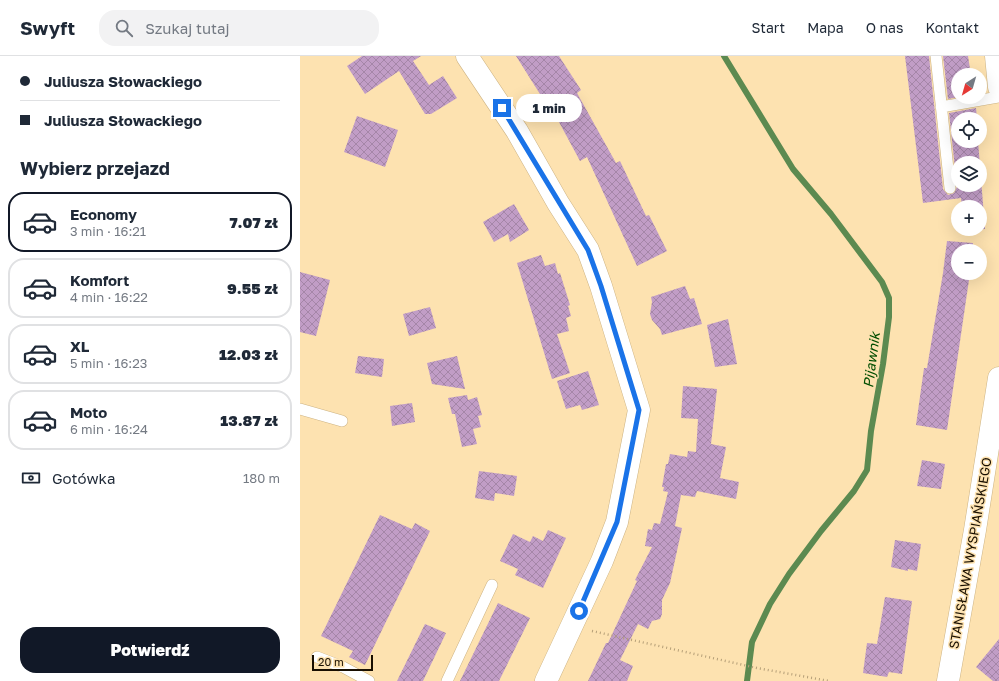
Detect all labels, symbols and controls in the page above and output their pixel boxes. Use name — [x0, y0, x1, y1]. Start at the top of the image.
search box — [99, 10, 379, 46]
text: Swyft — [20, 16, 75, 39]
icon: search — [113, 17, 135, 39]
text: Szukaj tutaj — [145, 19, 230, 37]
text: Start — [752, 19, 785, 36]
text: Mapa — [807, 19, 844, 36]
text: O nas — [866, 19, 903, 36]
text: Kontakt — [925, 19, 979, 36]
north arrow — [951, 68, 987, 104]
map controls — [951, 68, 987, 280]
text: Juliusza Słowackiego — [44, 72, 202, 90]
callout: 1 min — [516, 94, 582, 122]
route end — [493, 99, 511, 117]
text: 1 min — [532, 100, 566, 116]
text: Juliusza Słowackiego — [44, 111, 202, 129]
button: locate — [951, 112, 987, 148]
button: layers — [951, 156, 987, 192]
text: Wybierz przejazd — [20, 157, 170, 179]
button: + — [951, 200, 987, 236]
icon: car — [22, 204, 58, 240]
text: Economy — [70, 205, 137, 223]
text: 7.07 zł — [229, 213, 278, 231]
text: 3 min · 16:21 — [70, 223, 146, 239]
button: − — [951, 244, 987, 280]
icon: car — [22, 270, 58, 306]
text: Komfort — [70, 271, 129, 289]
text: 9.55 zł — [227, 279, 278, 297]
text: 4 min · 16:22 — [70, 289, 148, 305]
water label: Pijawnik — [859, 329, 883, 389]
icon: car — [22, 336, 58, 372]
text: XL — [70, 337, 89, 355]
text: 12.03 zł — [219, 345, 278, 363]
text: 5 min · 16:23 — [70, 355, 147, 371]
icon: car — [22, 402, 58, 438]
text: Moto — [70, 403, 107, 421]
text: 13.87 zł — [220, 411, 278, 429]
text: 6 min · 16:24 — [70, 421, 148, 437]
street label: STANISŁAWA WYSPIAŃSKIEGO — [945, 456, 995, 650]
icon: cash — [20, 467, 42, 489]
text: Gotówka — [52, 469, 115, 487]
text: 180 m — [243, 470, 280, 486]
route start — [570, 602, 588, 620]
button: Potwierdź — [20, 627, 280, 673]
scale bar — [312, 653, 373, 672]
text: 20 m — [318, 655, 344, 668]

